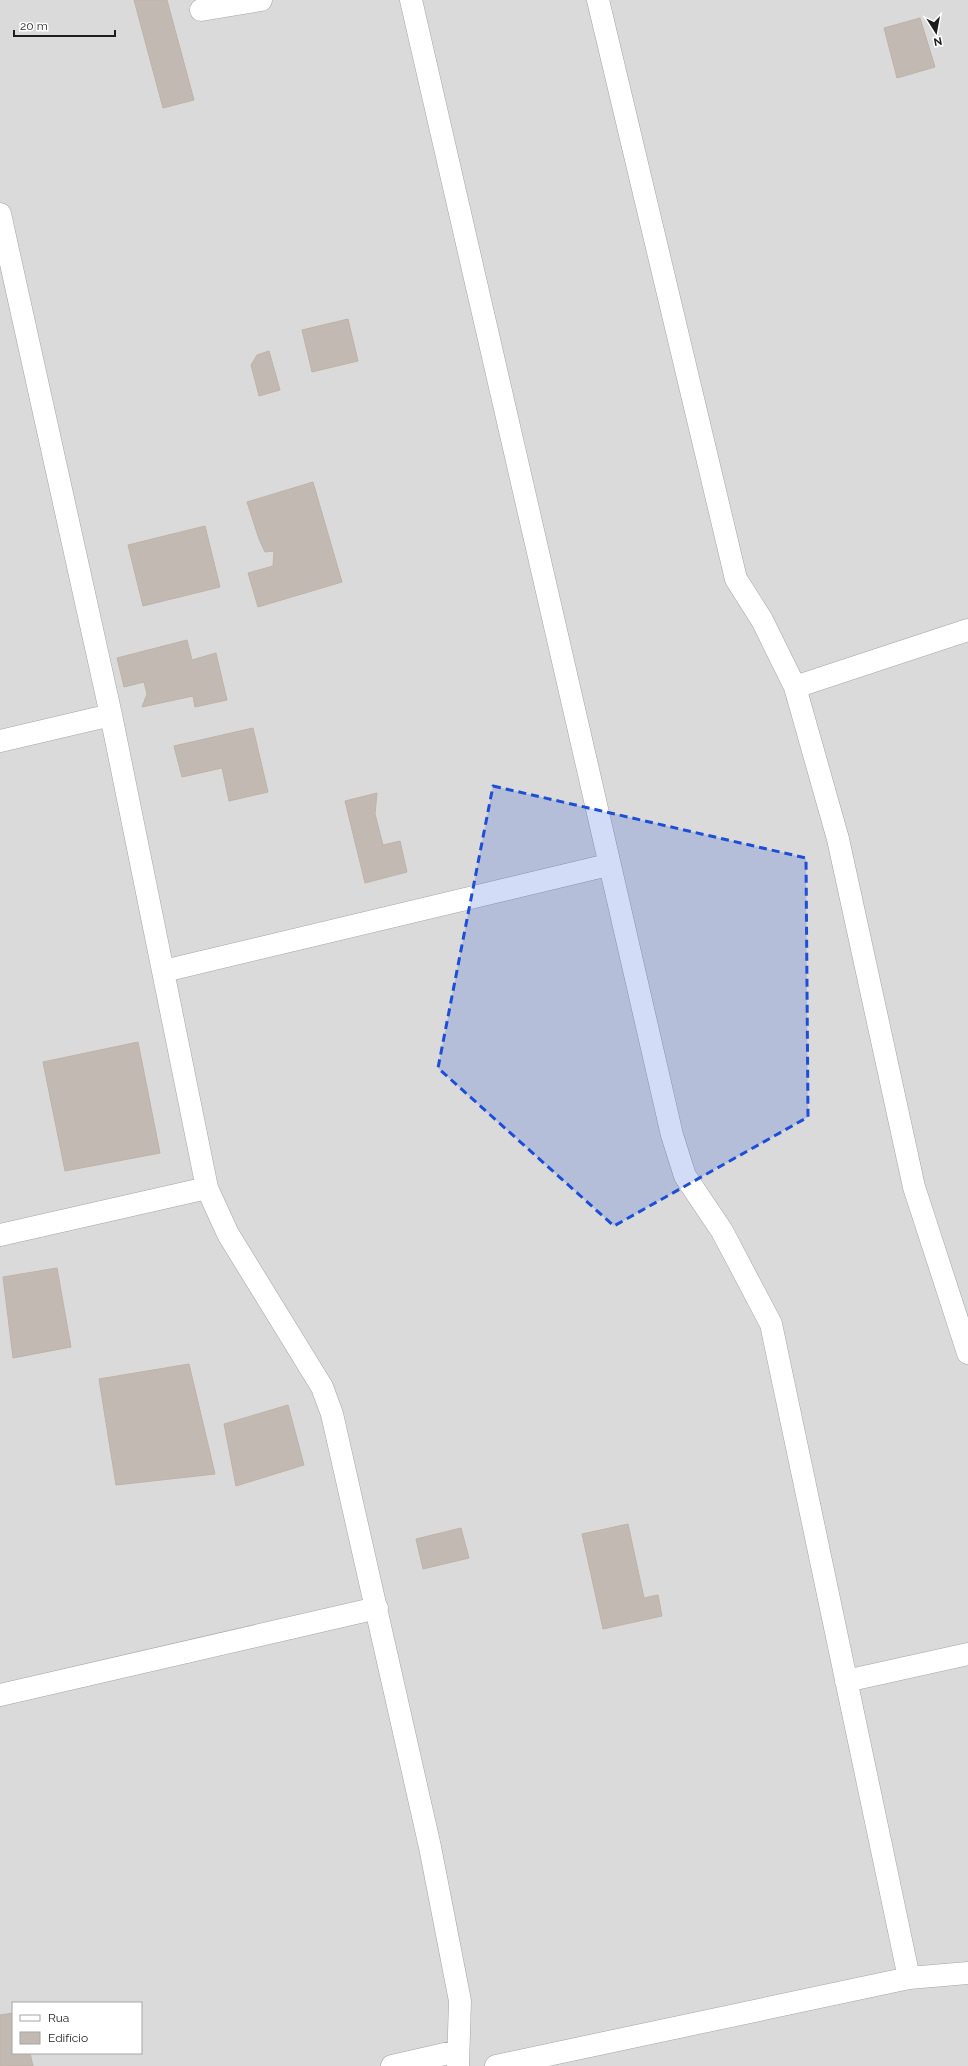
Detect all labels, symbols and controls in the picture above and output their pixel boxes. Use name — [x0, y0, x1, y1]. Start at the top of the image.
scale bar — [14, 12, 115, 38]
north arrow — [916, 12, 956, 52]
text: 20 m — [20, 19, 48, 33]
text: N — [932, 34, 943, 49]
legend — [12, 2002, 142, 2054]
text: Rua — [48, 2011, 69, 2025]
text: Edifício — [48, 2031, 88, 2045]

